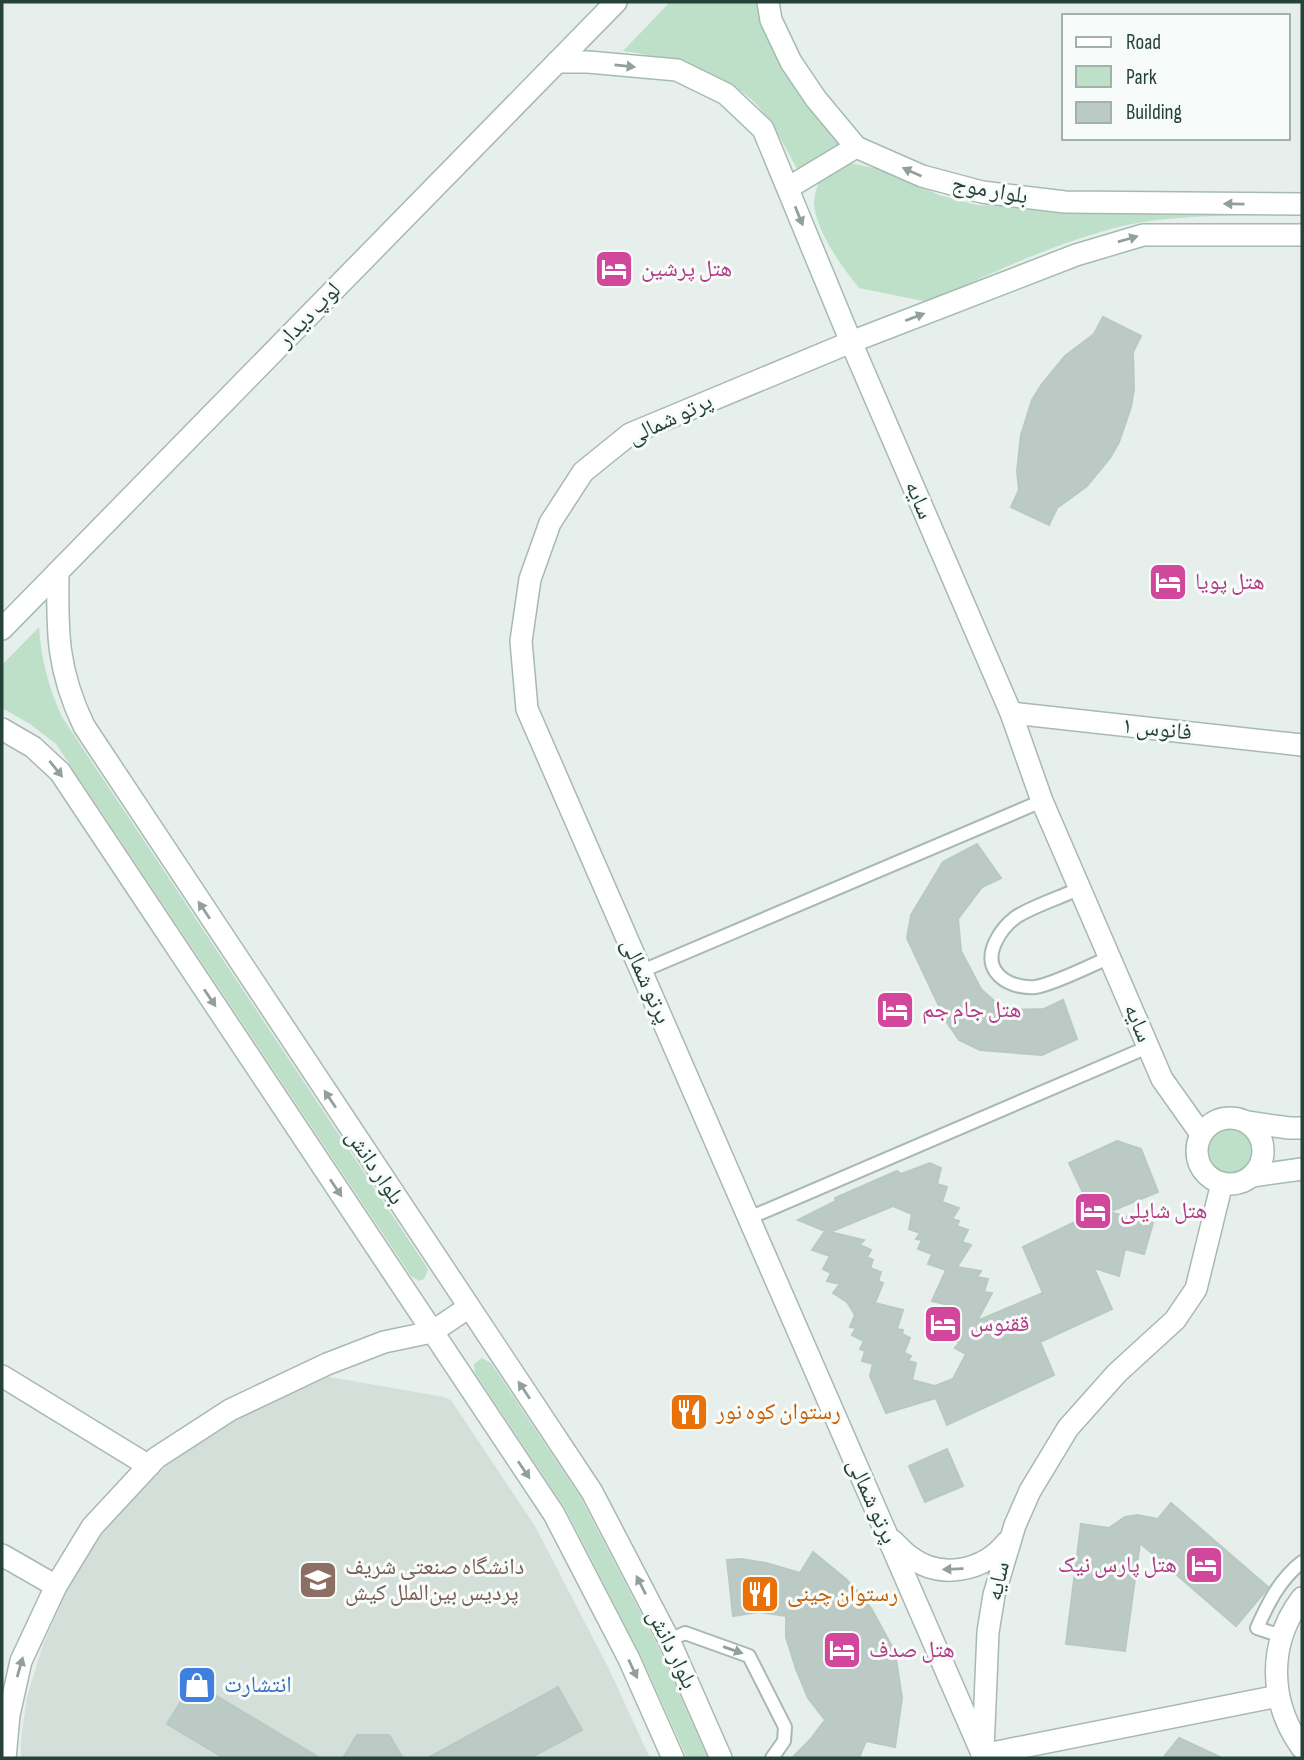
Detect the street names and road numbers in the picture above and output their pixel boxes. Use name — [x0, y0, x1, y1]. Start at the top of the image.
street label: بلوار موج — [950, 170, 1030, 210]
street label: لوپ دیدار — [271, 277, 347, 354]
street label: پرتو شمالی — [623, 387, 717, 451]
street label: سایه — [898, 476, 940, 524]
street label: فانوس ۱ — [1121, 711, 1193, 747]
street label: پرتو شمالی — [615, 934, 677, 1028]
street label: سایه — [1117, 999, 1159, 1047]
street label: بلوار دانش — [340, 1124, 410, 1210]
street label: پرتو شمالی — [841, 1454, 903, 1548]
street label: سایه — [980, 1559, 1016, 1603]
street label: بلوار دانش — [641, 1604, 703, 1694]

